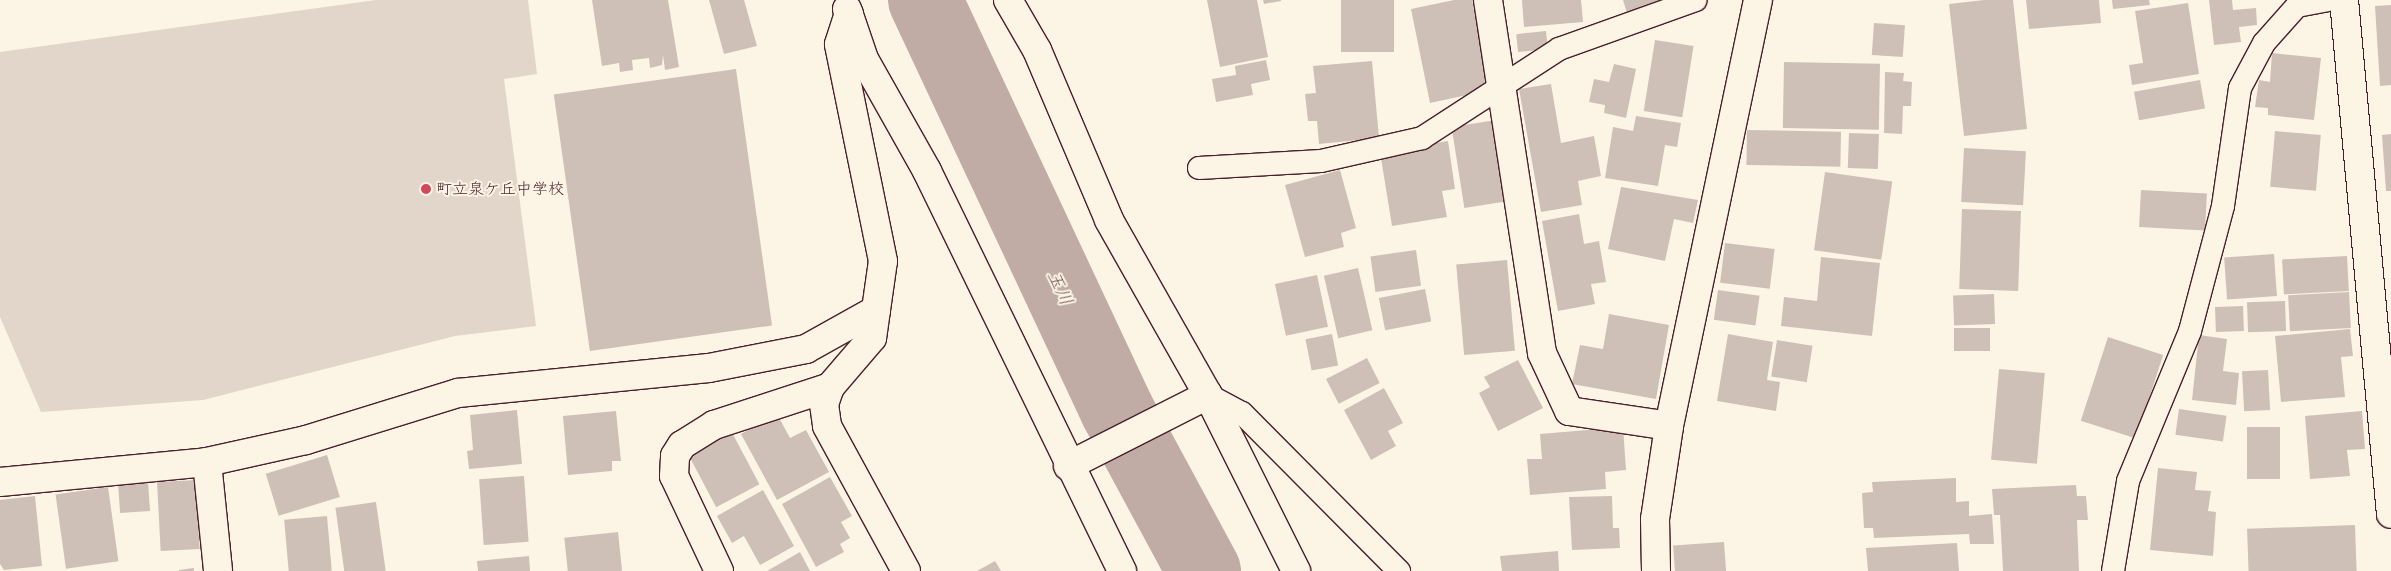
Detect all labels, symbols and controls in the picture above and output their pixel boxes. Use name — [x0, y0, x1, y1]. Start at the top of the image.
place label: 町立泉ケ丘中学校 — [436, 179, 564, 199]
marker: 町立泉ケ丘中学校 — [420, 183, 432, 195]
water label: 玉川 — [1043, 267, 1077, 309]

